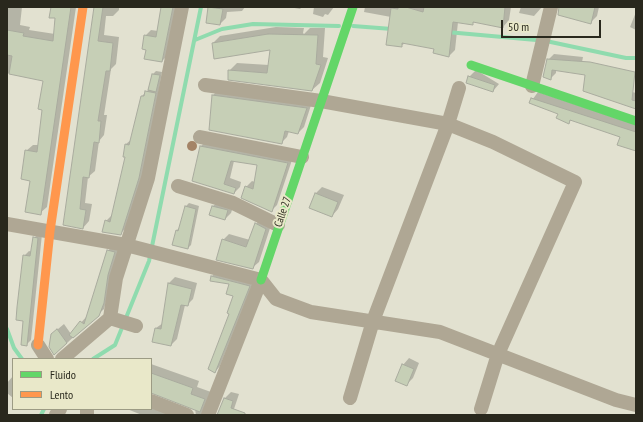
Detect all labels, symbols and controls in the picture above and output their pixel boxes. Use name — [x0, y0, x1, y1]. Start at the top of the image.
scale bar — [503, 12, 603, 38]
text: 50 m — [508, 19, 529, 34]
street label: Calle 27 — [272, 195, 294, 229]
legend — [12, 358, 152, 410]
text: Fluido — [50, 367, 76, 382]
text: Lento — [50, 387, 73, 402]

